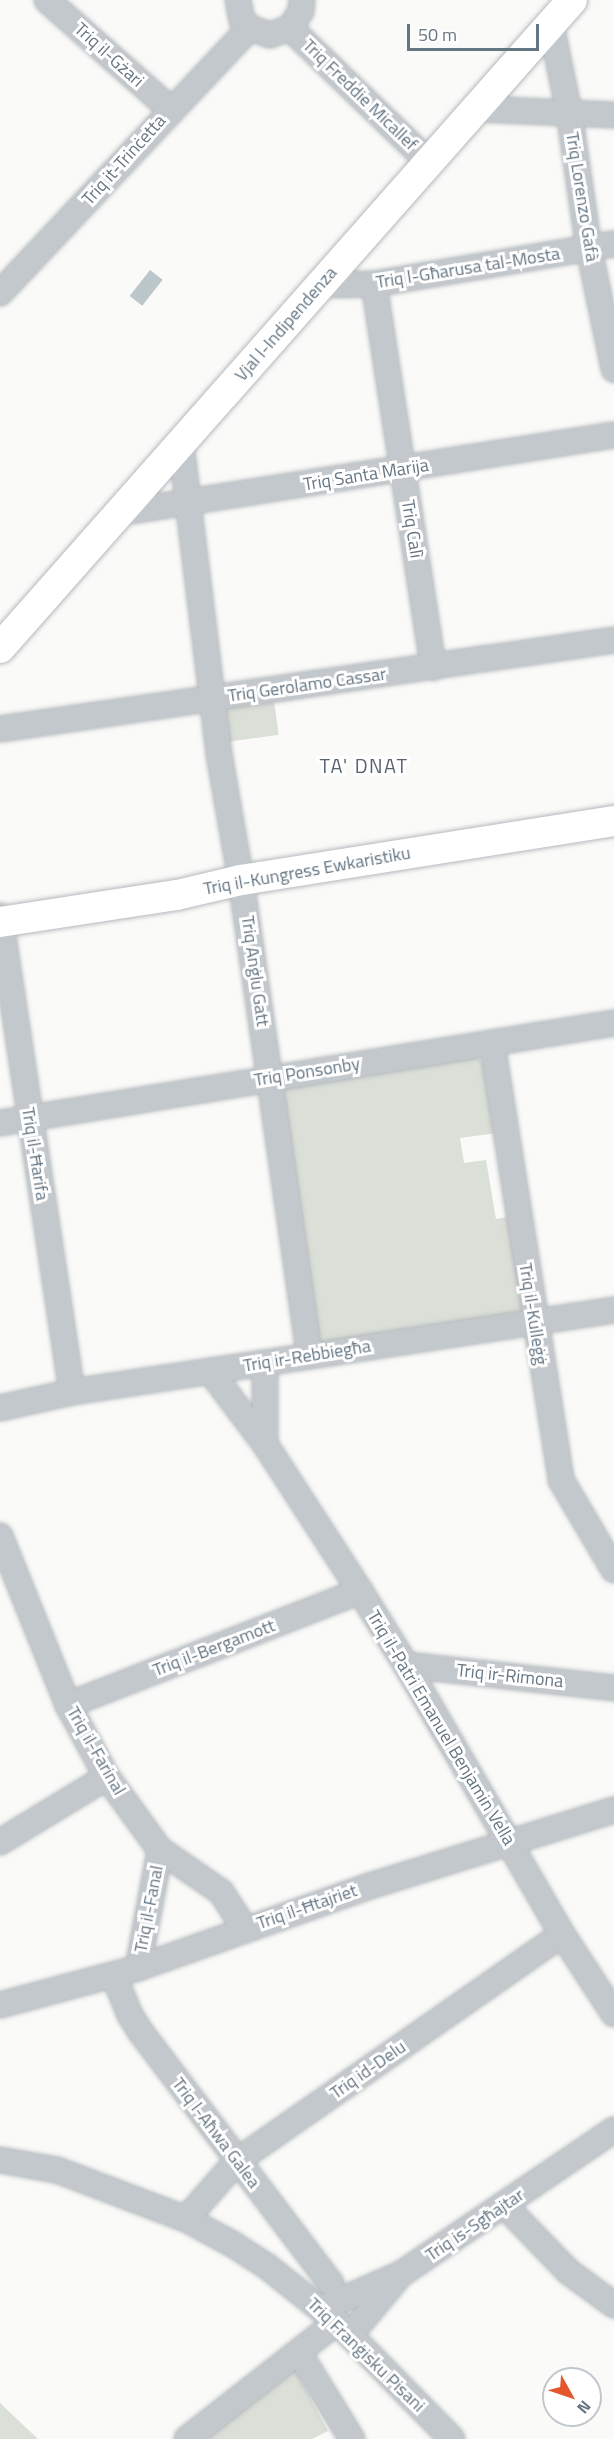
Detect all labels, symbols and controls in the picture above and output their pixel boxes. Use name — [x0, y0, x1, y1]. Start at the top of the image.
scale bar — [410, 12, 542, 50]
street label: Triq il-Gżari — [70, 18, 148, 92]
text: 50 m — [418, 21, 457, 48]
street label: Triq Freddie Micallef — [298, 35, 422, 155]
street label: Triq it-Trinċetta — [78, 110, 170, 210]
street label: Triq Lorenzo Gafà — [561, 131, 603, 263]
street label: Triq l-Għarusa tal-Mosta — [374, 243, 562, 293]
street label: Vjal l-Indipendenza — [230, 262, 342, 386]
street label: Triq Santa Marija — [302, 454, 430, 496]
street label: Triq Calì — [397, 498, 427, 560]
street label: Triq Gerolamo Cassar — [226, 663, 388, 707]
district label: TA' DNAT — [319, 753, 409, 777]
street label: Triq il-Kungress Ewkaristiku — [202, 842, 412, 900]
street label: Triq Anġlu Gatt — [237, 914, 273, 1028]
street label: Triq Ponsonby — [253, 1053, 361, 1091]
street label: Triq il-Ħarifa — [17, 1106, 53, 1202]
street label: Triq il-Kulleġġ — [514, 1261, 552, 1367]
street label: Triq ir-Rebbiegħa — [242, 1335, 372, 1377]
street label: Triq il-Patri Emanuel Benjamin Vella — [362, 1607, 520, 1849]
street label: Triq il-Bergamott — [150, 1615, 278, 1681]
street label: Triq ir-Rimona — [456, 1660, 564, 1692]
street label: Triq il-Farinal — [62, 1703, 130, 1799]
street label: Triq il-Fanal — [130, 1864, 168, 1954]
street label: Triq il-Ħtajriet — [254, 1880, 360, 1934]
street label: Triq id-Delu — [326, 2036, 410, 2104]
street label: Triq l-Aħwa Galea — [167, 2074, 265, 2192]
street label: Triq is-Sgħajtar — [422, 2184, 528, 2266]
street label: Triq Franġisku Pisani — [303, 2293, 429, 2417]
north arrow — [542, 2367, 602, 2427]
text: N — [571, 2395, 597, 2419]

